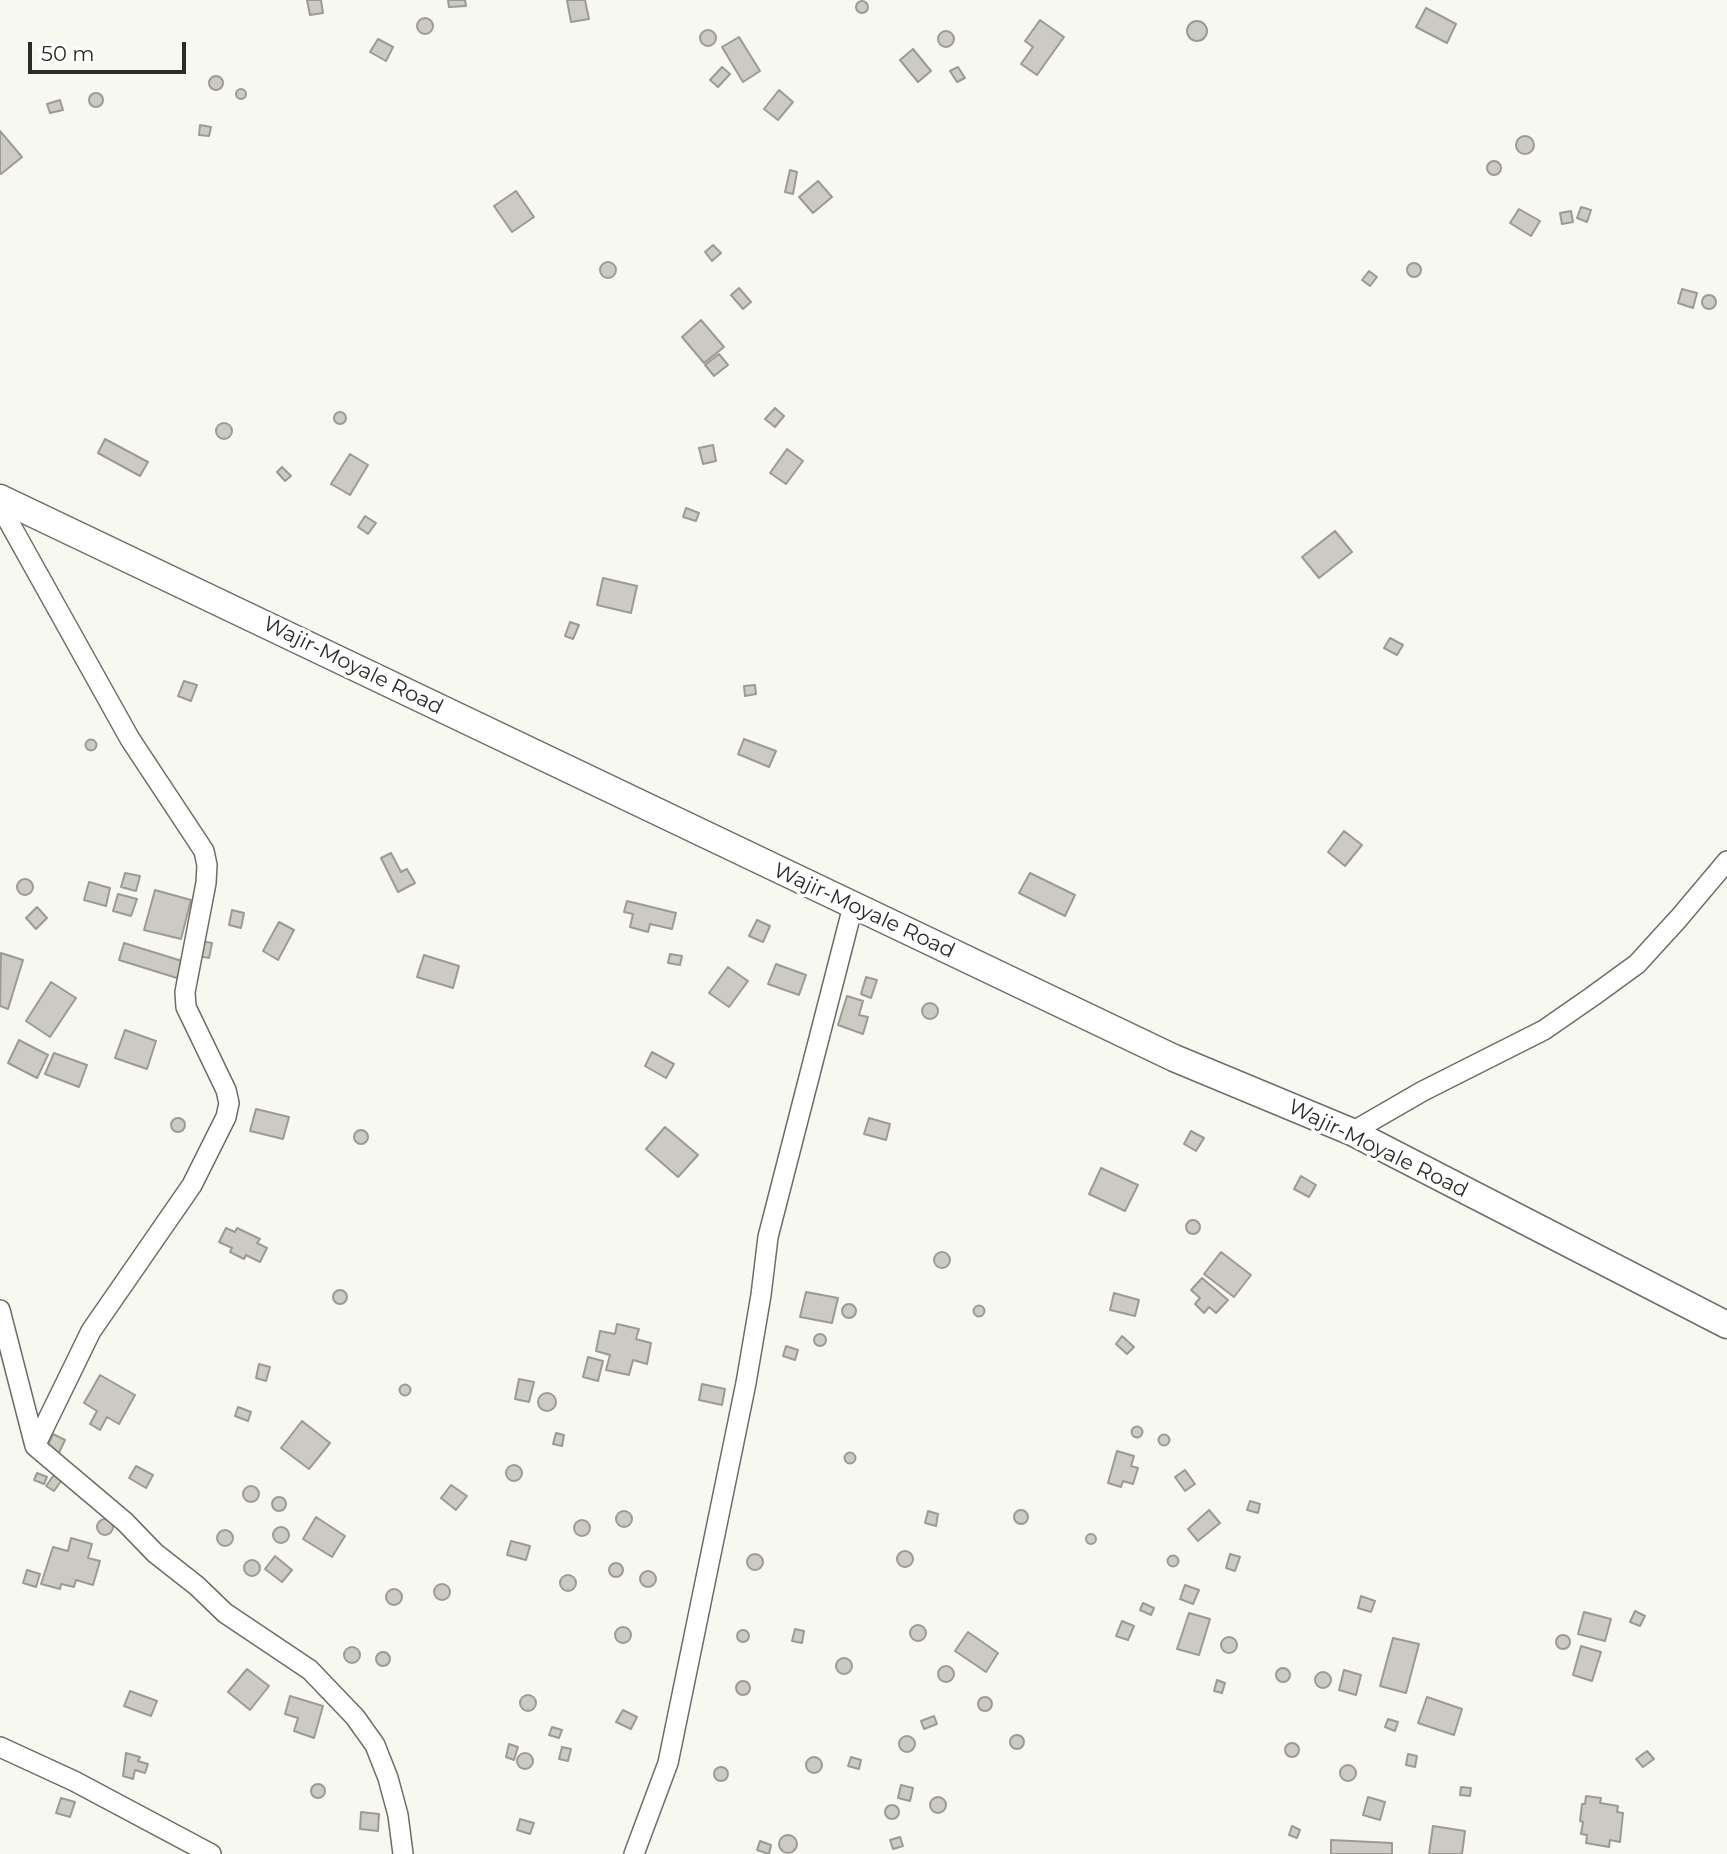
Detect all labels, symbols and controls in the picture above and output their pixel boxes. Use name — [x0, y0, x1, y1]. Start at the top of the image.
scale bar — [32, 28, 189, 72]
text: 50 m — [41, 41, 95, 66]
street label: Wajir-Moyale Road — [259, 611, 447, 721]
street label: Wajir-Moyale Road — [769, 858, 959, 964]
street label: Wajir-Moyale Road — [1284, 1094, 1472, 1204]

